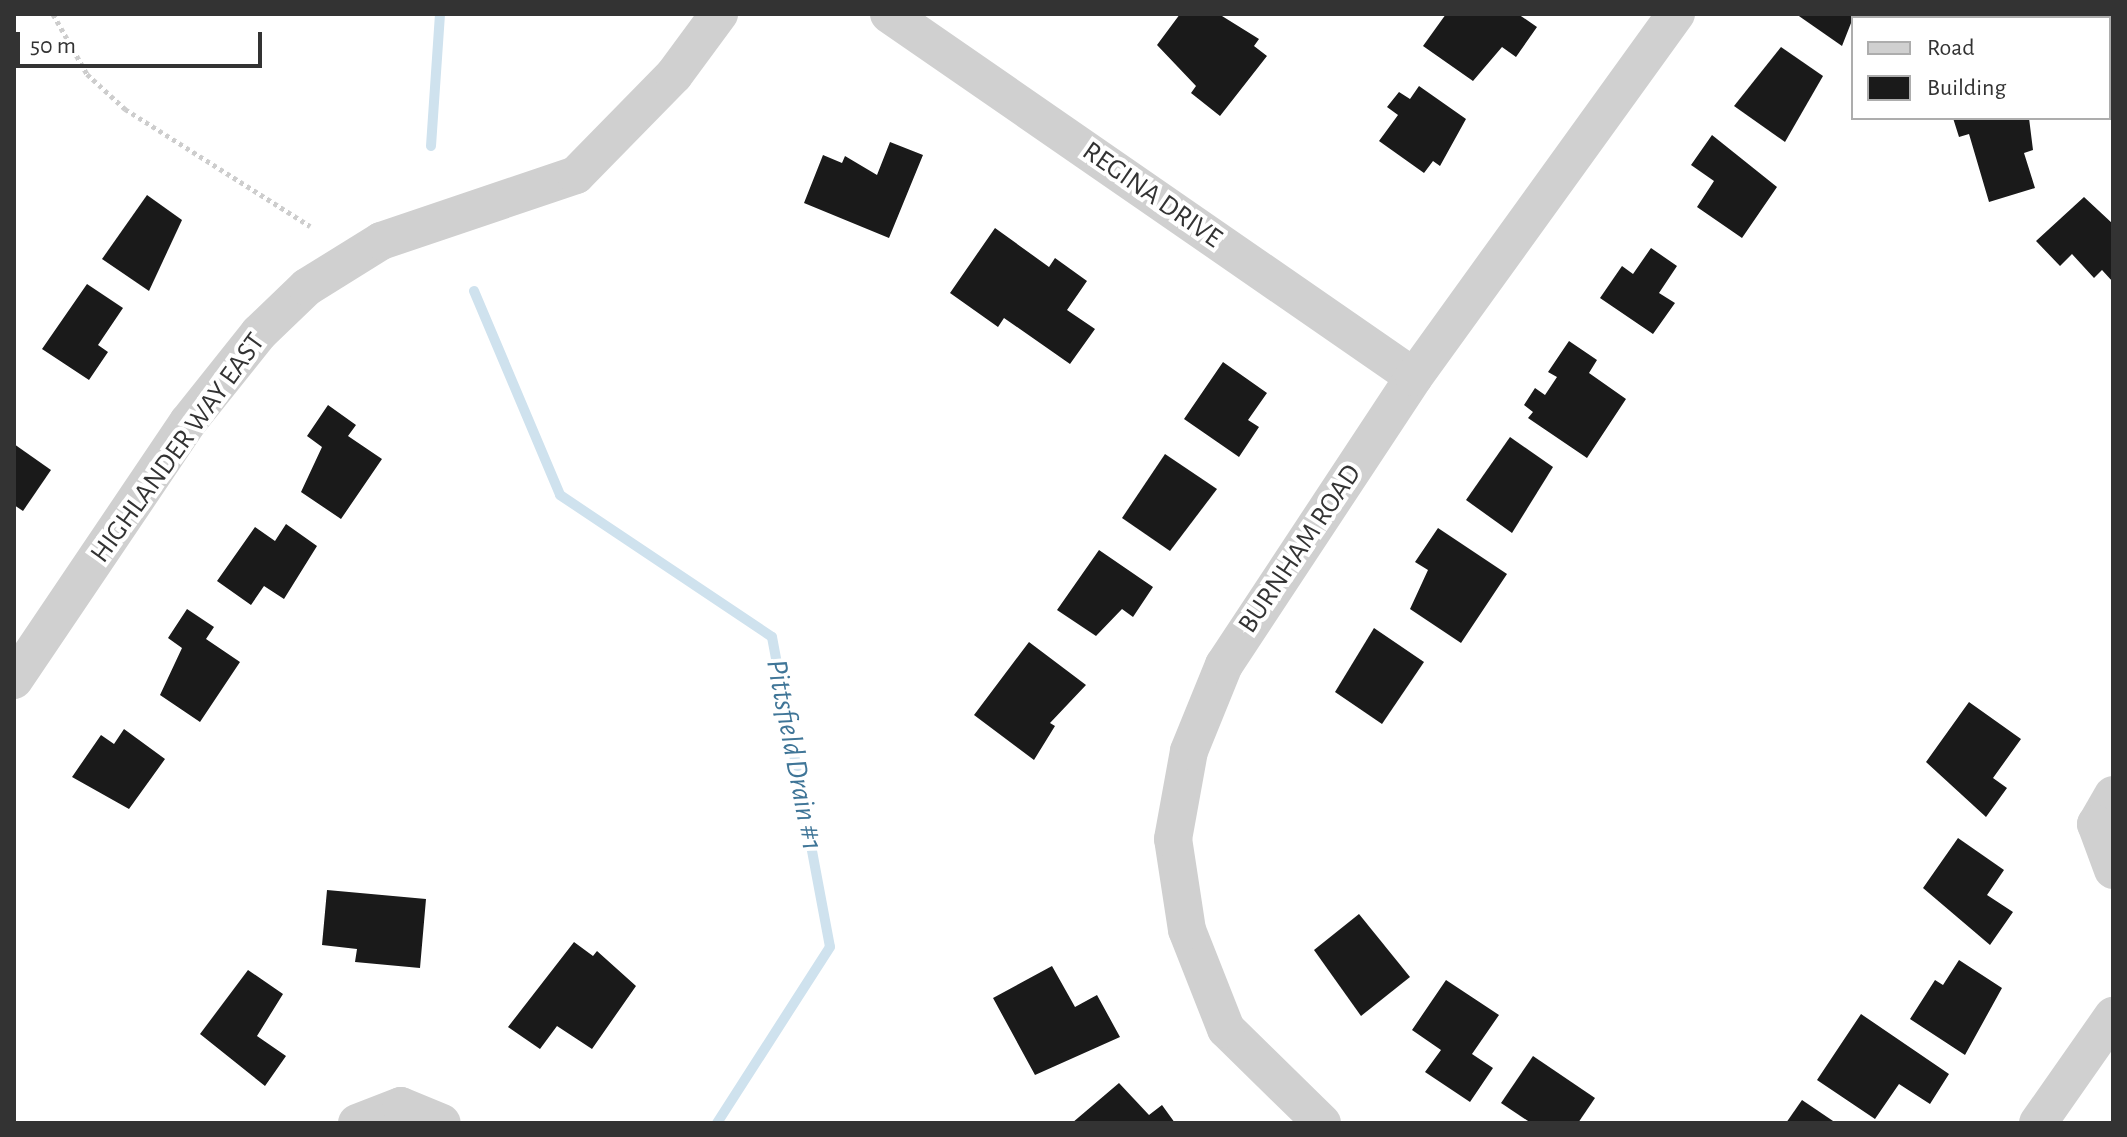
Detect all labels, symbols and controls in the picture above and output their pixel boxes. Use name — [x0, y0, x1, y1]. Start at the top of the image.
scale bar — [20, 16, 266, 66]
legend — [1851, 16, 2111, 120]
text: 50 m — [30, 34, 76, 58]
text: Road — [1927, 36, 1975, 60]
text: Building — [1927, 76, 2006, 100]
street label: REGINA DRIVE — [1076, 135, 1228, 255]
street label: HIGHLANDER WAY EAST — [83, 327, 273, 569]
street label: BURNHAM ROAD — [1231, 458, 1369, 640]
water label: Pittsfield Drain #1 — [758, 656, 830, 854]

